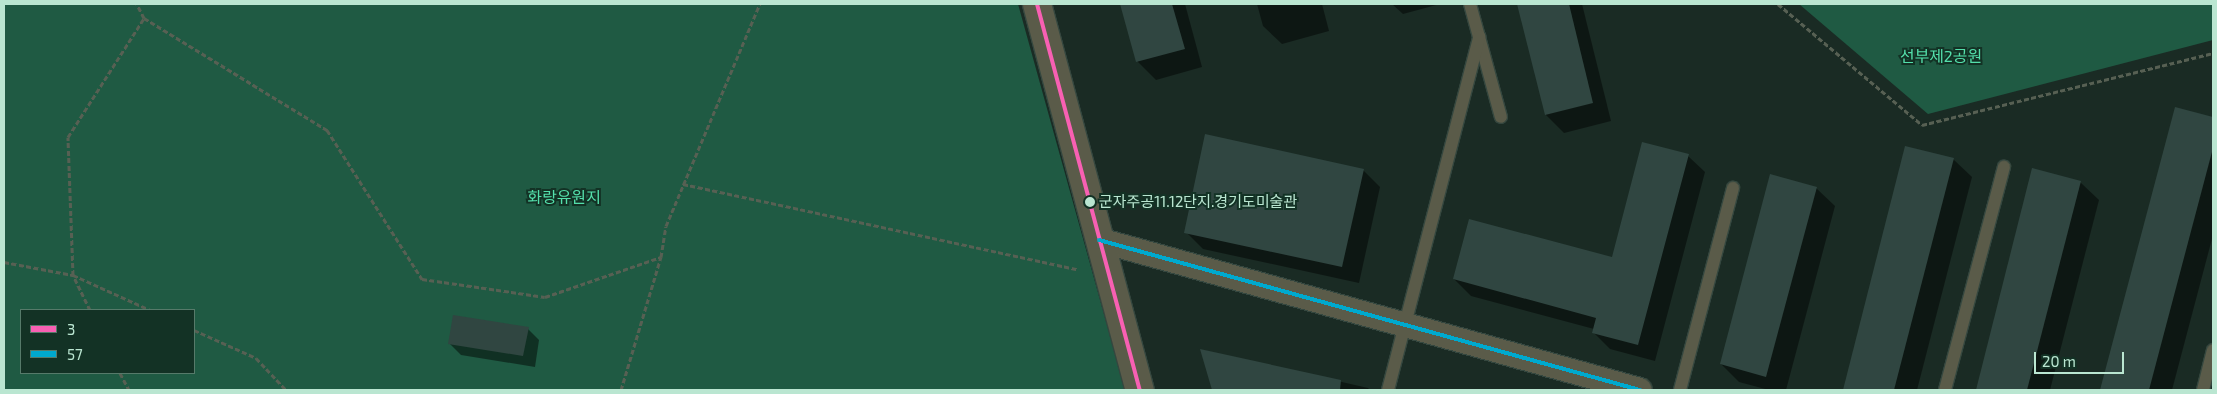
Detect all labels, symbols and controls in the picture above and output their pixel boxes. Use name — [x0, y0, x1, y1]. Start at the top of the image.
park label: 선부제2공원 — [1900, 46, 1982, 66]
park label: 화랑유원지 — [527, 187, 601, 207]
place label: 군자주공11.12단지.경기도미술관 — [1099, 193, 1297, 211]
marker: 군자주공11.12단지.경기도미술관 — [1085, 197, 1095, 207]
legend — [20, 309, 195, 374]
text: 3 — [67, 320, 75, 338]
scale bar — [2037, 342, 2127, 374]
text: 57 — [67, 345, 83, 363]
text: 20 m — [2042, 352, 2076, 370]

